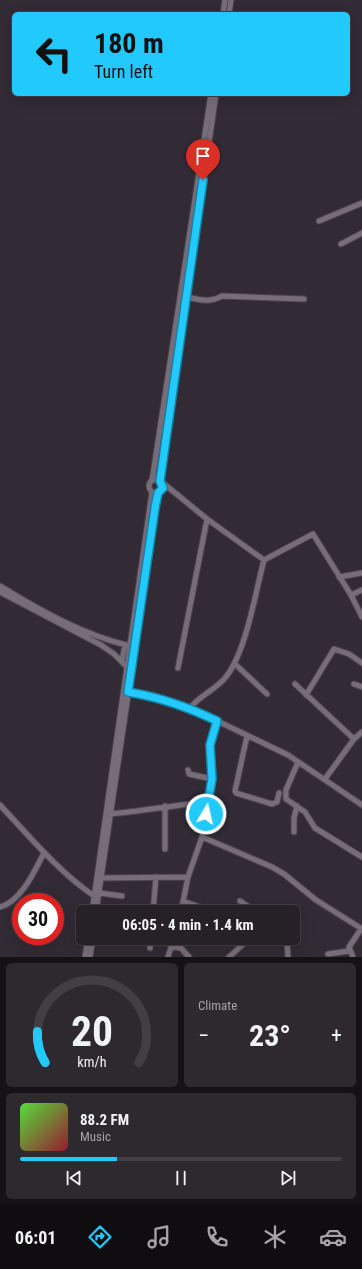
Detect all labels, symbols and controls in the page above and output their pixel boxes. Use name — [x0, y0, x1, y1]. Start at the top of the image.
text: 180 m — [94, 27, 164, 60]
icon: left — [28, 28, 80, 80]
text: Turn left — [94, 61, 153, 82]
pin — [186, 139, 220, 180]
icon: arrive — [192, 145, 214, 167]
position arrow — [185, 793, 227, 835]
speed limit sign: 30 — [12, 893, 64, 945]
text: 06:05 · 4 min · 1.4 km — [122, 916, 254, 934]
text: Climate — [198, 998, 237, 1013]
text: 20 — [71, 1007, 113, 1056]
text: 23° — [249, 1018, 291, 1053]
text: − — [198, 1023, 209, 1048]
text: + — [331, 1023, 342, 1048]
text: km/h — [77, 1054, 107, 1070]
text: 88.2 FM — [80, 1111, 129, 1129]
text: Music — [80, 1129, 111, 1144]
icon: previous — [63, 1167, 85, 1189]
icon: pause — [170, 1167, 192, 1189]
icon: next — [277, 1167, 299, 1189]
icon: directions — [86, 1223, 114, 1251]
icon: music — [145, 1223, 173, 1251]
icon: phone — [203, 1223, 231, 1251]
icon: climate — [261, 1223, 289, 1251]
icon: car — [319, 1223, 347, 1251]
text: 06:01 — [15, 1227, 56, 1248]

